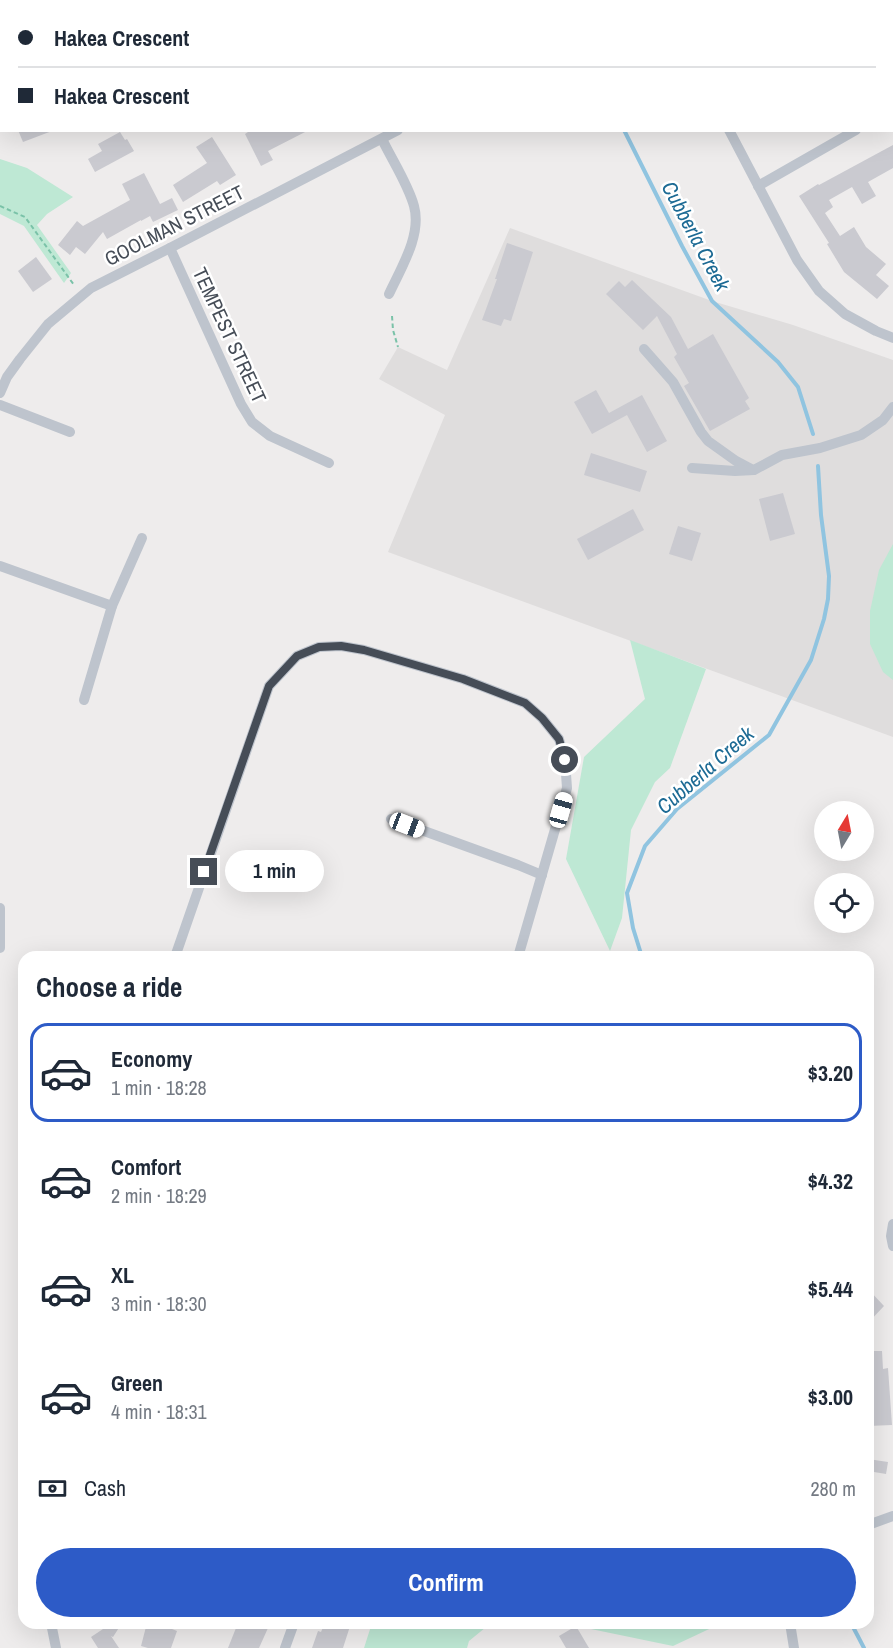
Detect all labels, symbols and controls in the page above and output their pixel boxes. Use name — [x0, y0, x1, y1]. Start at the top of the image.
text: Hakea Crescent — [54, 23, 189, 53]
text: Hakea Crescent — [54, 81, 189, 111]
water label: Cubberla Creek — [655, 176, 738, 297]
street label: GOOLMAN STREET — [100, 178, 248, 272]
street label: TEMPEST STREET — [187, 263, 273, 407]
water label: Cubberla Creek — [650, 719, 761, 821]
route start — [551, 746, 578, 773]
car — [547, 790, 575, 830]
north arrow — [814, 801, 874, 861]
map controls — [814, 801, 874, 933]
car — [387, 810, 427, 840]
callout: 1 min — [225, 851, 324, 893]
text: 1 min — [253, 857, 296, 884]
route end — [190, 858, 217, 885]
button: locate — [814, 873, 874, 933]
text: Choose a ride — [36, 969, 182, 1005]
text: Economy — [111, 1044, 192, 1074]
icon: car — [39, 1046, 93, 1100]
text: $3.20 — [808, 1058, 853, 1088]
text: 1 min · 18:28 — [111, 1074, 207, 1101]
text: Comfort — [111, 1152, 181, 1182]
icon: car — [39, 1154, 93, 1208]
text: $4.32 — [808, 1166, 853, 1196]
text: 2 min · 18:29 — [111, 1182, 207, 1209]
text: XL — [111, 1260, 134, 1290]
icon: car — [39, 1262, 93, 1316]
text: $5.44 — [808, 1274, 853, 1304]
text: 3 min · 18:30 — [111, 1290, 207, 1317]
text: Green — [111, 1368, 163, 1398]
icon: car — [39, 1370, 93, 1424]
text: $3.00 — [808, 1382, 853, 1412]
text: 4 min · 18:31 — [111, 1398, 207, 1425]
icon: cash — [36, 1472, 69, 1505]
text: Cash — [84, 1473, 126, 1503]
text: 280 m — [810, 1475, 856, 1502]
button: Confirm — [36, 1548, 856, 1617]

